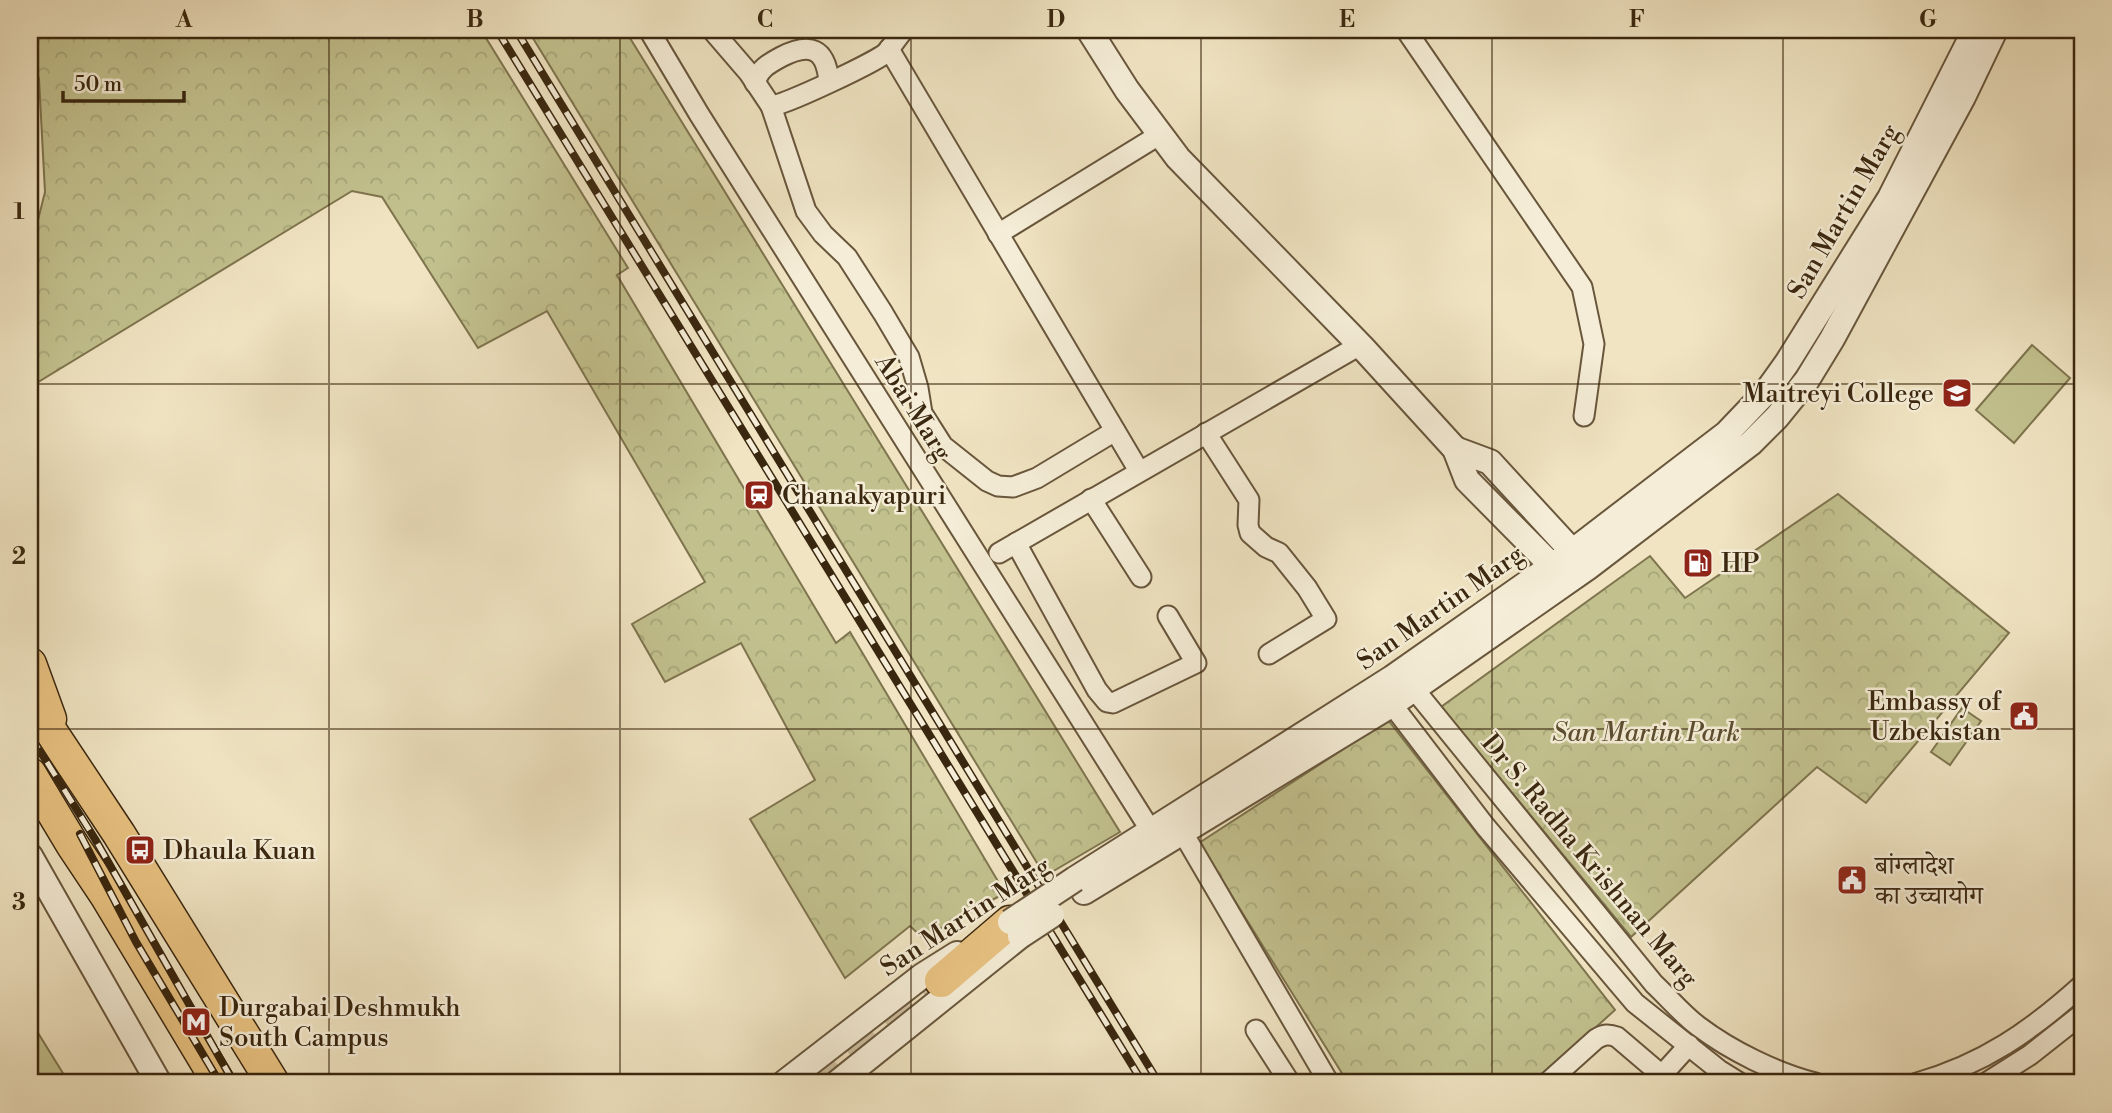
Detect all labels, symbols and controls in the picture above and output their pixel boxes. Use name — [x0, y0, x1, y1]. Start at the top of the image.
text: A — [175, 6, 193, 34]
text: B — [466, 6, 484, 34]
text: C — [757, 6, 773, 34]
text: D — [1047, 6, 1065, 34]
text: E — [1339, 6, 1355, 34]
text: F — [1629, 6, 1645, 34]
text: G — [1919, 6, 1937, 34]
scale bar — [63, 60, 184, 104]
text: 50 m — [74, 72, 122, 98]
street label: San Martin Marg — [1781, 118, 1907, 305]
text: 1 — [13, 198, 25, 226]
street label: Abai Marg — [867, 347, 959, 467]
school or university icon: Maitreyi College — [1940, 376, 1974, 410]
place label: Maitreyi College — [1742, 378, 1934, 410]
station icon: Chanakyapuri — [742, 478, 776, 512]
place label: Chanakyapuri — [782, 480, 946, 512]
street label: San Martin Marg — [1351, 538, 1531, 677]
text: 2 — [12, 543, 26, 571]
fuel station icon: HP — [1681, 546, 1715, 580]
place label: HP — [1721, 548, 1760, 580]
place label: Embassy of Uzbekistan — [1867, 686, 2003, 748]
public building icon: Embassy of Uzbekistan — [2007, 699, 2041, 733]
park label: San Martin Park — [1552, 717, 1740, 749]
street label: Dr S. Radha Krishnan Marg — [1474, 728, 1705, 994]
bus stop icon: Dhaula Kuan — [123, 833, 157, 867]
place label: Dhaula Kuan — [163, 835, 316, 867]
street label: San Martin Marg — [875, 850, 1057, 984]
place label: बांग्लादेश का उच्चायोग — [1873, 850, 1984, 912]
public building icon: बांग्लादेश का उच्चायोग — [1835, 863, 1869, 897]
text: 3 — [12, 889, 26, 917]
place label: Durgabai Deshmukh South Campus — [219, 992, 460, 1054]
metro station icon: Durgabai Deshmukh South Campus — [179, 1005, 213, 1039]

